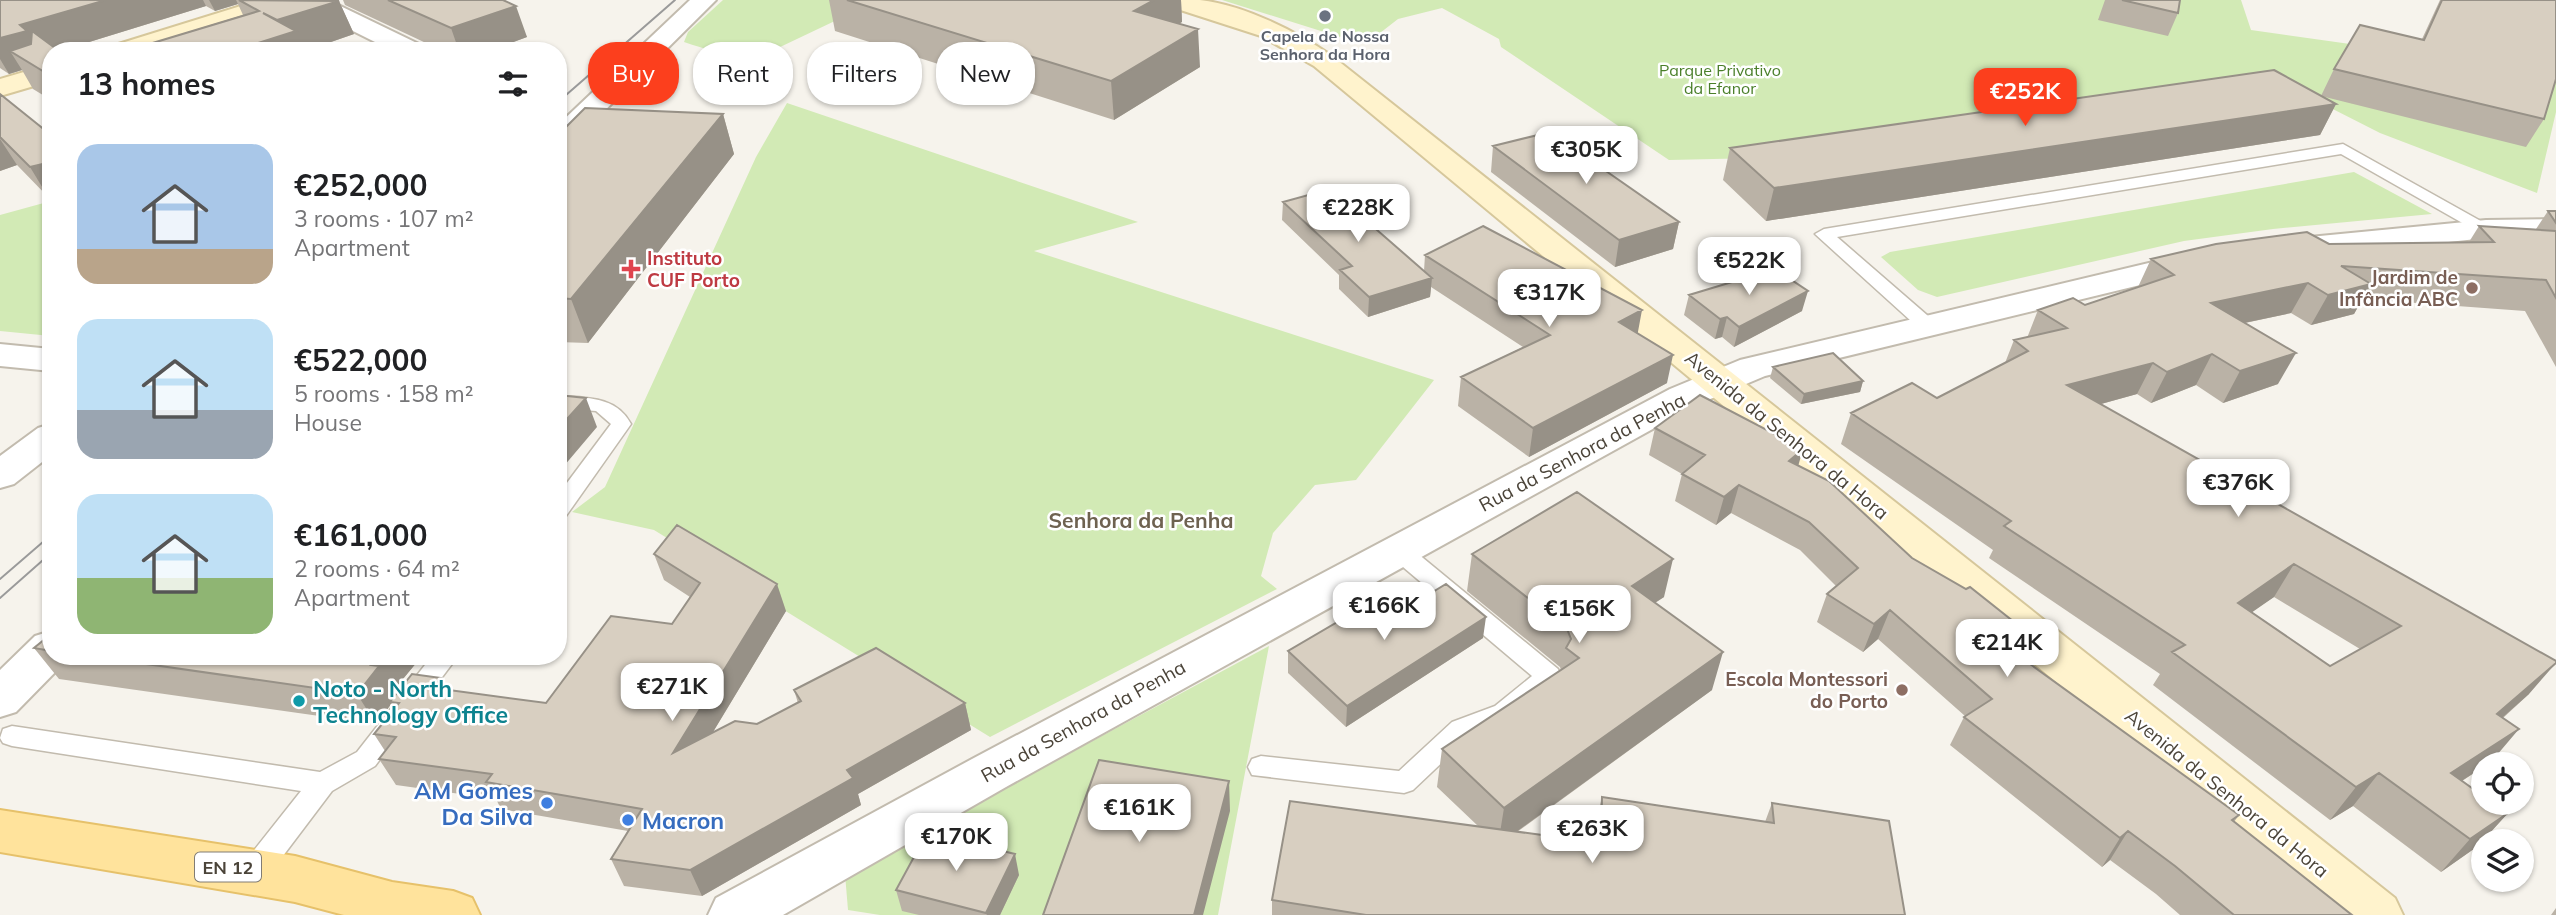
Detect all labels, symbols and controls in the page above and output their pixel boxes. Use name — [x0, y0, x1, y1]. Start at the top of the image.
marker: Capela de Nossa Senhora da Hora — [1317, 8, 1333, 24]
place label: Capela de Nossa Senhora da Hora — [1260, 26, 1390, 64]
chip: Buy — [588, 42, 679, 105]
chip: Rent — [693, 42, 793, 105]
chip: Filters — [807, 42, 922, 105]
chip: New — [936, 42, 1035, 105]
park label: Parque Privativo da Efanor — [1659, 60, 1781, 98]
text: 13 homes — [77, 65, 216, 103]
icon: filters — [494, 65, 532, 103]
pin: €252K — [1976, 68, 2074, 128]
text: €252K — [1990, 76, 2060, 105]
pin: €305K — [1537, 127, 1635, 186]
text: €305K — [1551, 134, 1621, 163]
text: €252,000 — [294, 166, 427, 204]
icon: home — [133, 172, 217, 256]
pin: €228K — [1309, 184, 1407, 244]
text: €228K — [1323, 192, 1393, 221]
text: 3 rooms · 107 m² — [294, 204, 474, 233]
text: Apartment — [294, 233, 410, 262]
pin: €522K — [1700, 238, 1798, 297]
text: €522K — [1714, 245, 1784, 274]
place label: Instituto CUF Porto — [647, 246, 740, 292]
marker: Instituto CUF Porto — [621, 259, 641, 279]
place label: Jardim de Infância ABC — [2339, 265, 2458, 311]
pin: €317K — [1500, 270, 1598, 329]
text: €317K — [1514, 277, 1584, 306]
marker: Jardim de Infância ABC — [2464, 280, 2480, 296]
text: €522,000 — [294, 341, 427, 379]
street label: Avenida da Senhora da Hora — [1680, 346, 1894, 524]
icon: home — [133, 347, 217, 431]
text: 5 rooms · 158 m² — [294, 379, 474, 408]
street label: Rua da Senhora da Penha — [1475, 387, 1689, 517]
text: House — [294, 408, 362, 437]
pin: €376K — [2189, 460, 2287, 519]
text: €376K — [2203, 467, 2273, 496]
district label: Senhora da Penha — [1049, 507, 1233, 533]
text: €161,000 — [294, 516, 427, 554]
icon: home — [133, 522, 217, 606]
text: 2 rooms · 64 m² — [294, 554, 460, 583]
pin: €166K — [1335, 582, 1433, 642]
text: Apartment — [294, 583, 410, 612]
pin: €156K — [1530, 586, 1628, 645]
text: €166K — [1349, 590, 1419, 619]
text: €156K — [1544, 593, 1614, 622]
pin: €214K — [1958, 620, 2056, 679]
text: €214K — [1972, 627, 2042, 656]
street label: Rua da Senhora da Penha — [976, 655, 1190, 787]
pin: €271K — [623, 664, 721, 723]
place label: Escola Montessori do Porto — [1725, 667, 1888, 713]
text: €271K — [637, 671, 707, 700]
place label: Noto - North Technology Office — [313, 674, 508, 729]
marker: Escola Montessori do Porto — [1894, 682, 1910, 698]
marker: Noto - North Technology Office — [291, 693, 307, 709]
street label: Avenida da Senhora da Hora — [2120, 704, 2334, 882]
map controls — [2471, 752, 2534, 892]
button: locate — [2471, 752, 2534, 815]
place label: AM Gomes Da Silva — [414, 776, 533, 831]
pin: €161K — [1090, 784, 1188, 844]
text: €161K — [1104, 792, 1174, 821]
marker: AM Gomes Da Silva — [539, 795, 555, 811]
place label: Macron — [642, 806, 724, 835]
pin: €263K — [1543, 806, 1641, 865]
marker: Macron — [620, 812, 636, 828]
text: €263K — [1557, 813, 1627, 842]
pin: €170K — [907, 814, 1005, 873]
text: €170K — [921, 821, 991, 850]
button: layers — [2471, 829, 2534, 892]
road number: EN 12 — [195, 852, 261, 882]

